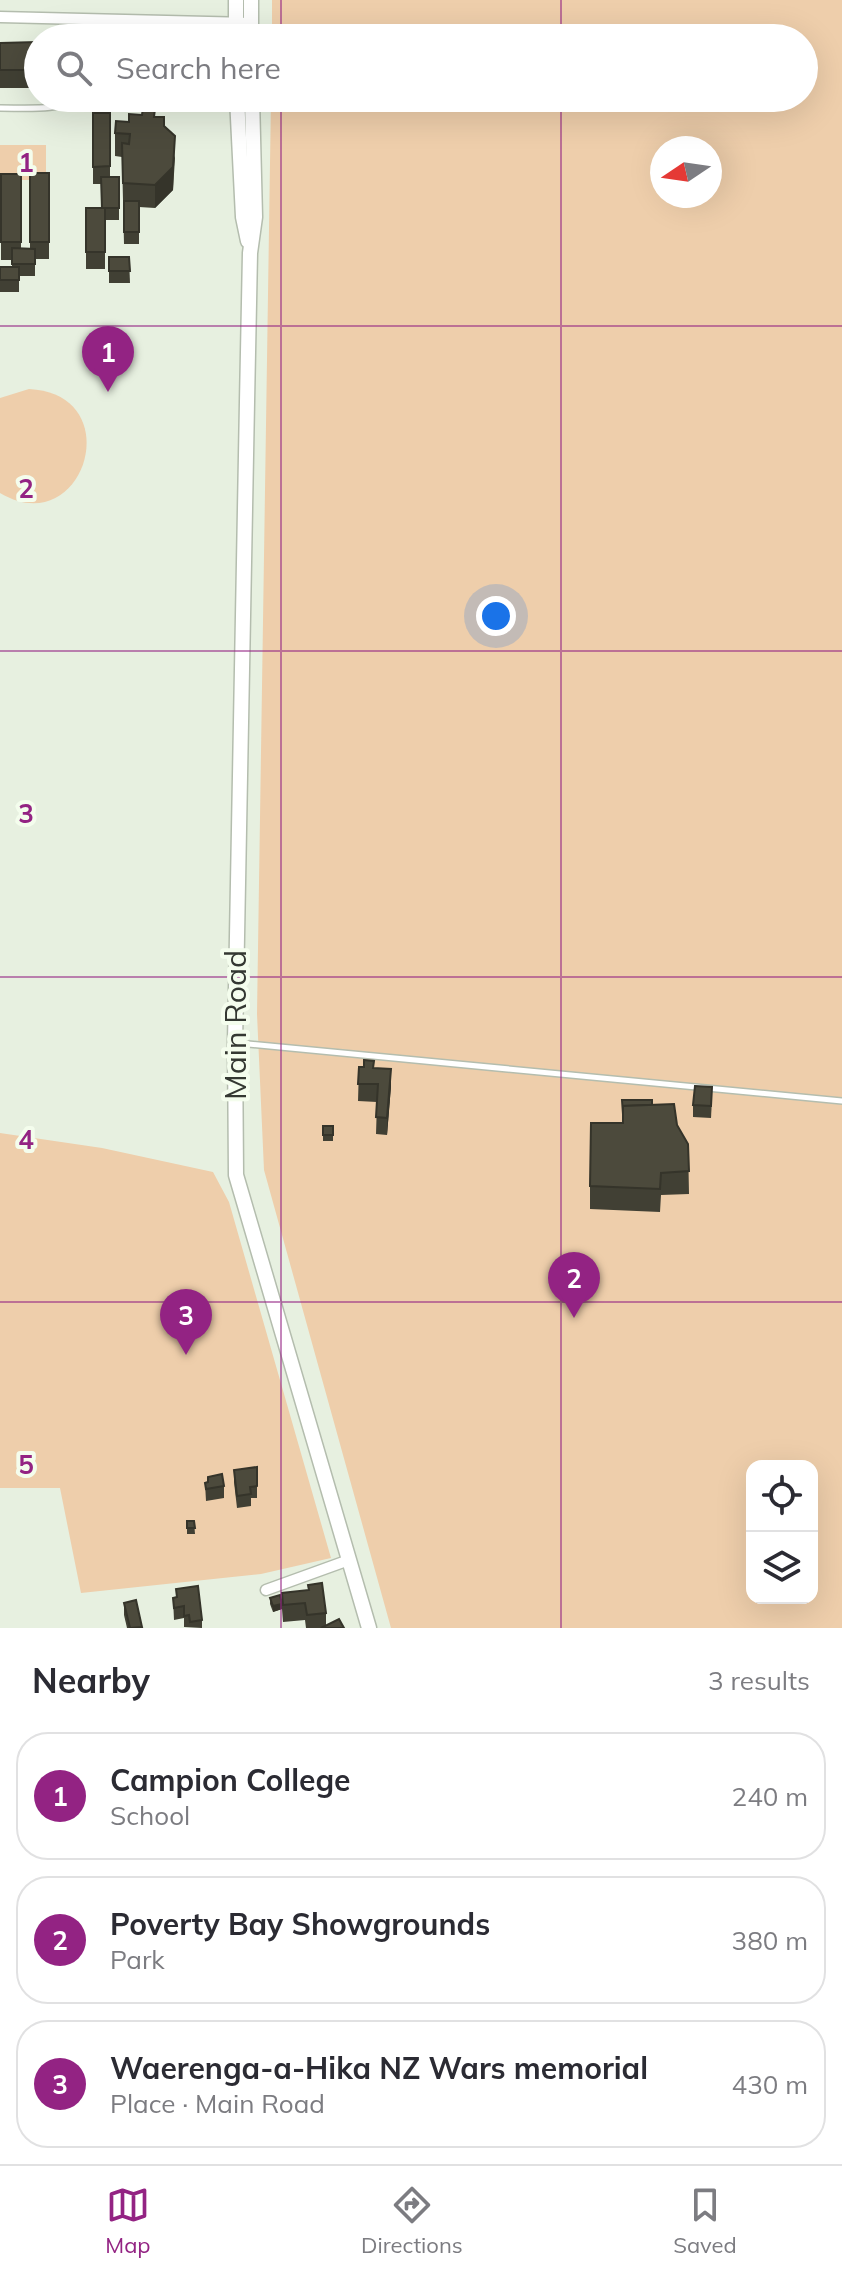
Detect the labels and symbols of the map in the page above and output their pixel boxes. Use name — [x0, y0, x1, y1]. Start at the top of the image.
north arrow — [650, 136, 722, 208]
text: 1 — [18, 146, 34, 179]
pin: 1 — [82, 326, 134, 392]
text: 2 — [18, 472, 34, 505]
your location — [476, 596, 516, 636]
text: 3 — [18, 797, 34, 830]
street label: Main Road — [216, 950, 254, 1100]
text: 4 — [18, 1123, 34, 1156]
pin: 2 — [548, 1252, 600, 1318]
pin: 3 — [160, 1289, 212, 1355]
text: 5 — [18, 1448, 34, 1481]

